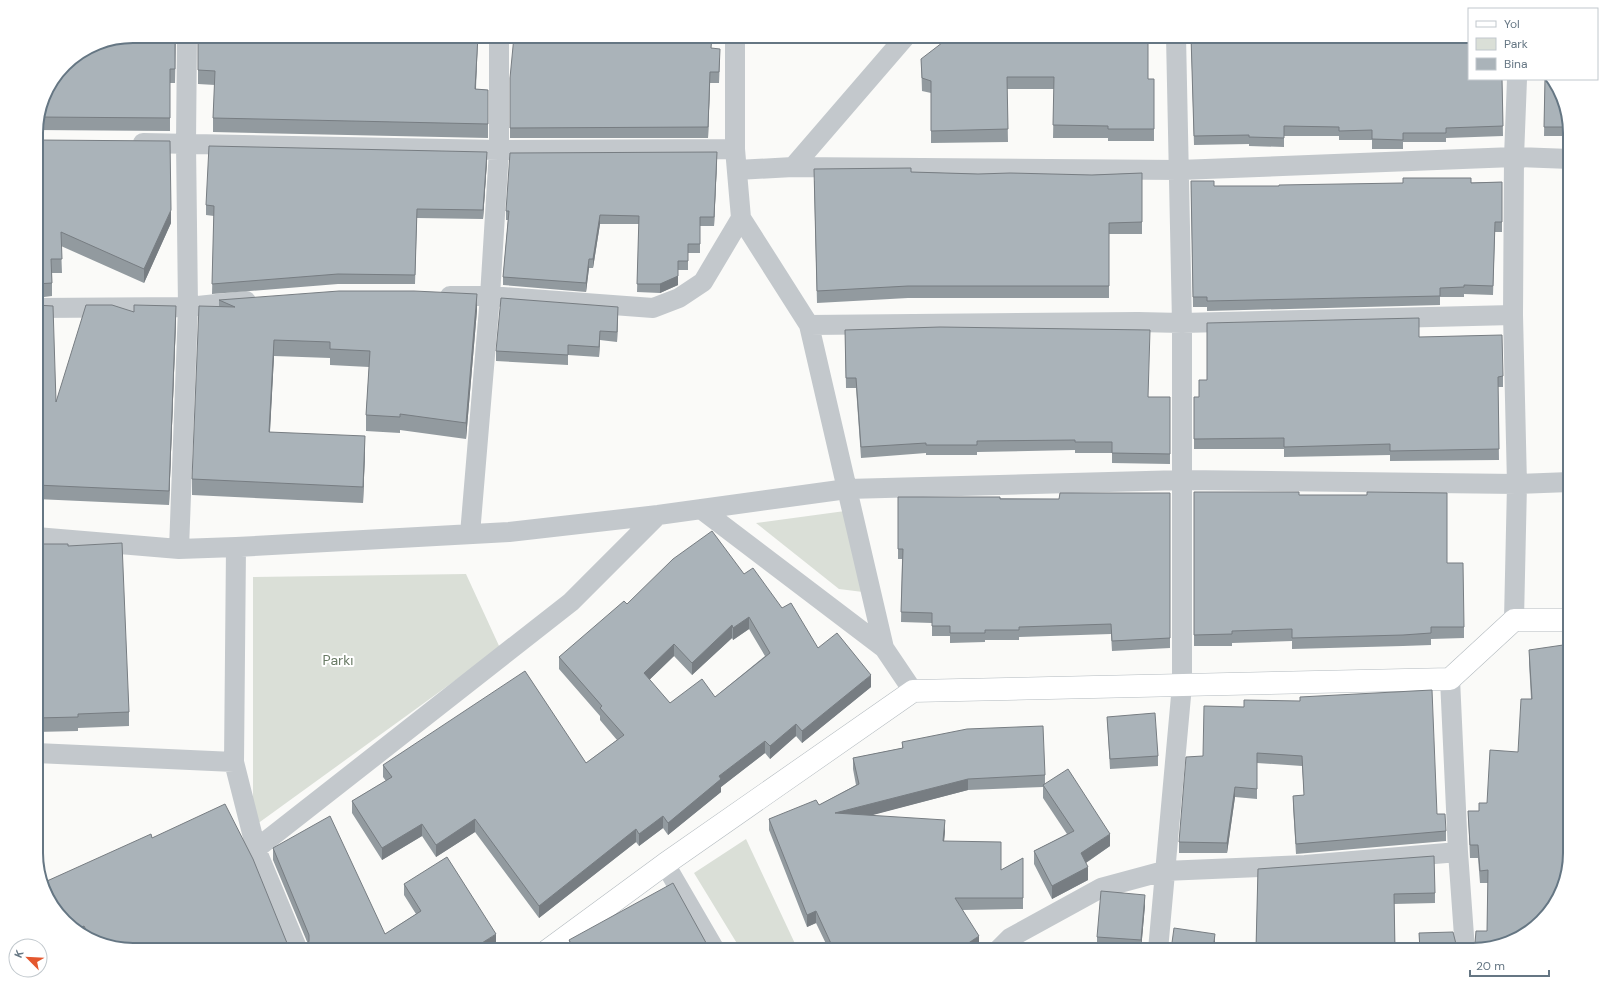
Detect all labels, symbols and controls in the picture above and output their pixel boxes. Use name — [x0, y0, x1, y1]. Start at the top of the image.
legend — [1468, 8, 1598, 80]
text: Yol — [1504, 16, 1520, 32]
text: Park — [1504, 36, 1528, 52]
text: Bina — [1504, 56, 1528, 72]
park label: Parkı — [323, 651, 353, 669]
north arrow — [8, 938, 48, 978]
text: K — [11, 948, 27, 960]
scale bar — [1470, 952, 1549, 978]
text: 20 m — [1476, 958, 1505, 974]

